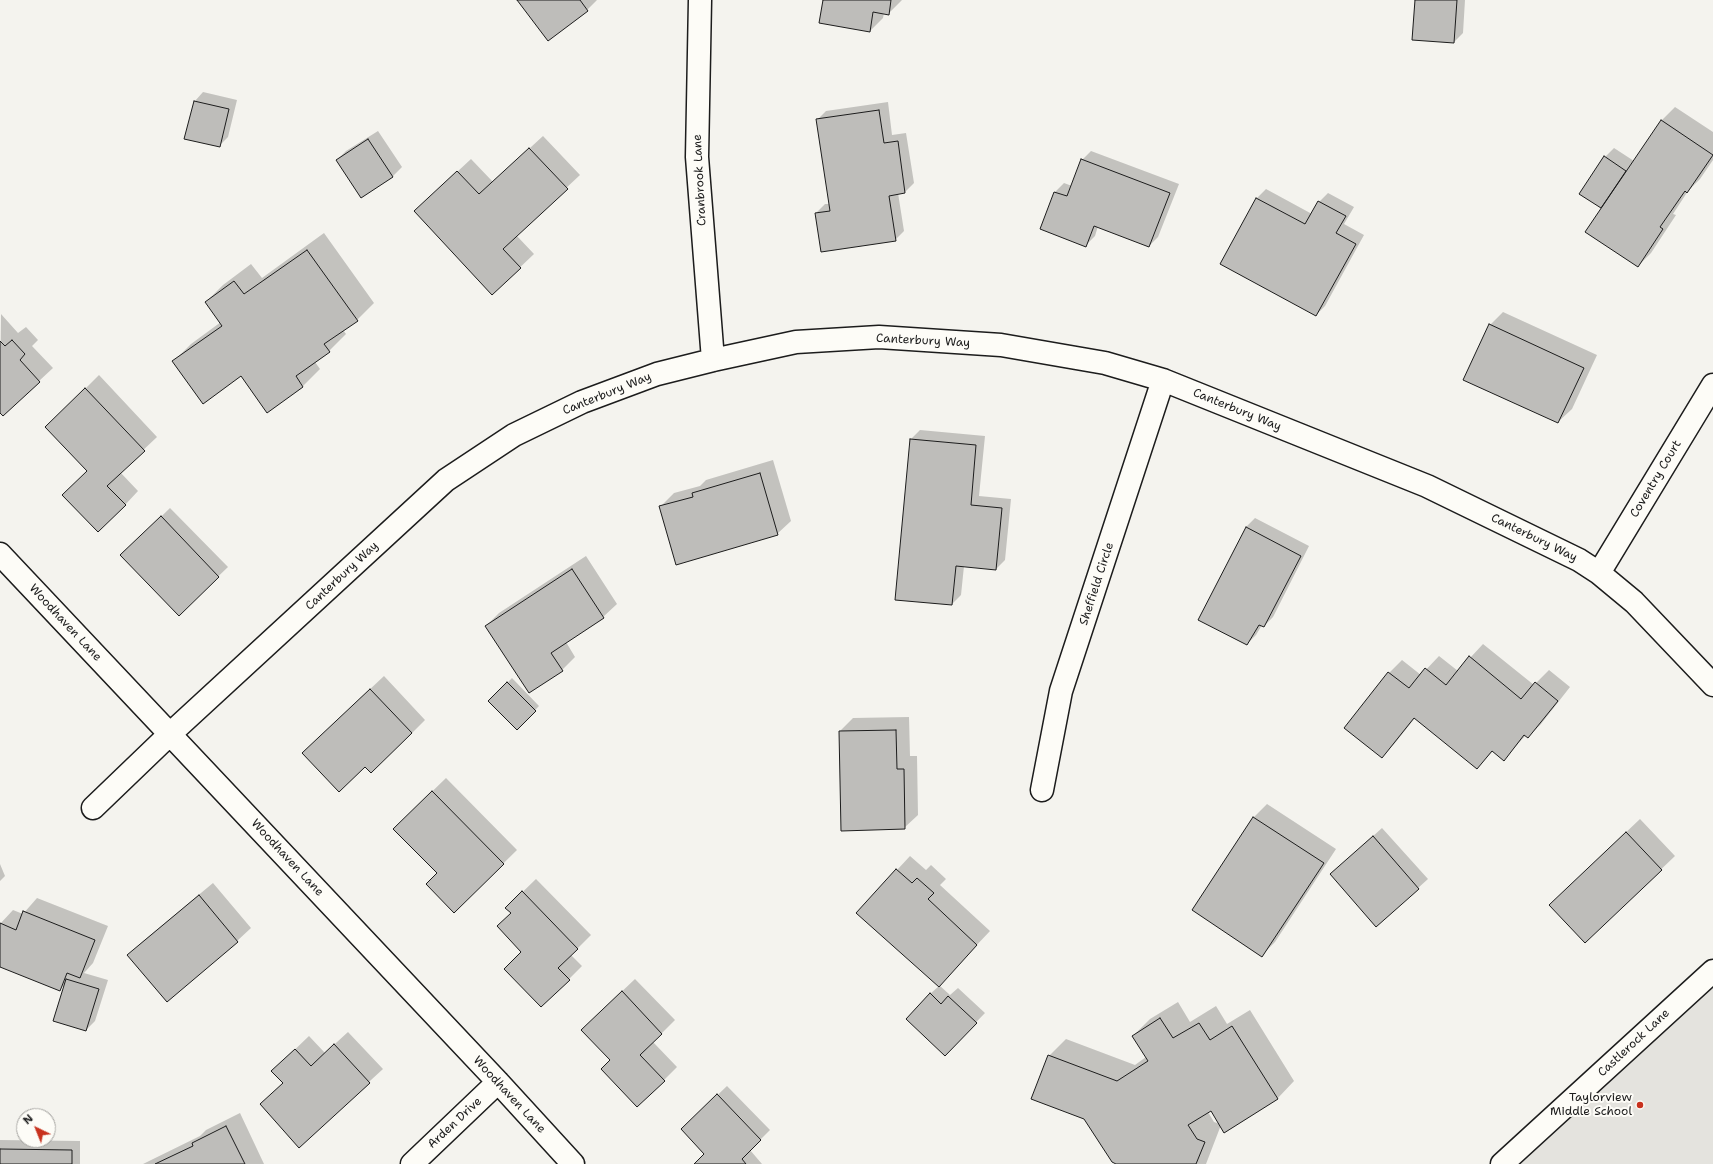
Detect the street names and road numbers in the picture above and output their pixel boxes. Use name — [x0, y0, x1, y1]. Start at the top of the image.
street label: Cranbrook Lane — [690, 134, 710, 226]
street label: Canterbury Way — [876, 331, 970, 351]
street label: Canterbury Way — [561, 370, 653, 418]
street label: Canterbury Way — [1191, 386, 1283, 434]
street label: Coventry Court — [1627, 438, 1685, 520]
street label: Canterbury Way — [1489, 511, 1579, 565]
street label: Canterbury Way — [303, 539, 381, 613]
street label: Sheffield Circle — [1077, 541, 1117, 627]
street label: Woodhaven Lane — [26, 582, 104, 664]
street label: Woodhaven Lane — [248, 817, 326, 899]
street label: Castlerock Lane — [1595, 1006, 1673, 1080]
street label: Woodhaven Lane — [470, 1054, 548, 1136]
street label: Arden Drive — [425, 1094, 485, 1152]

